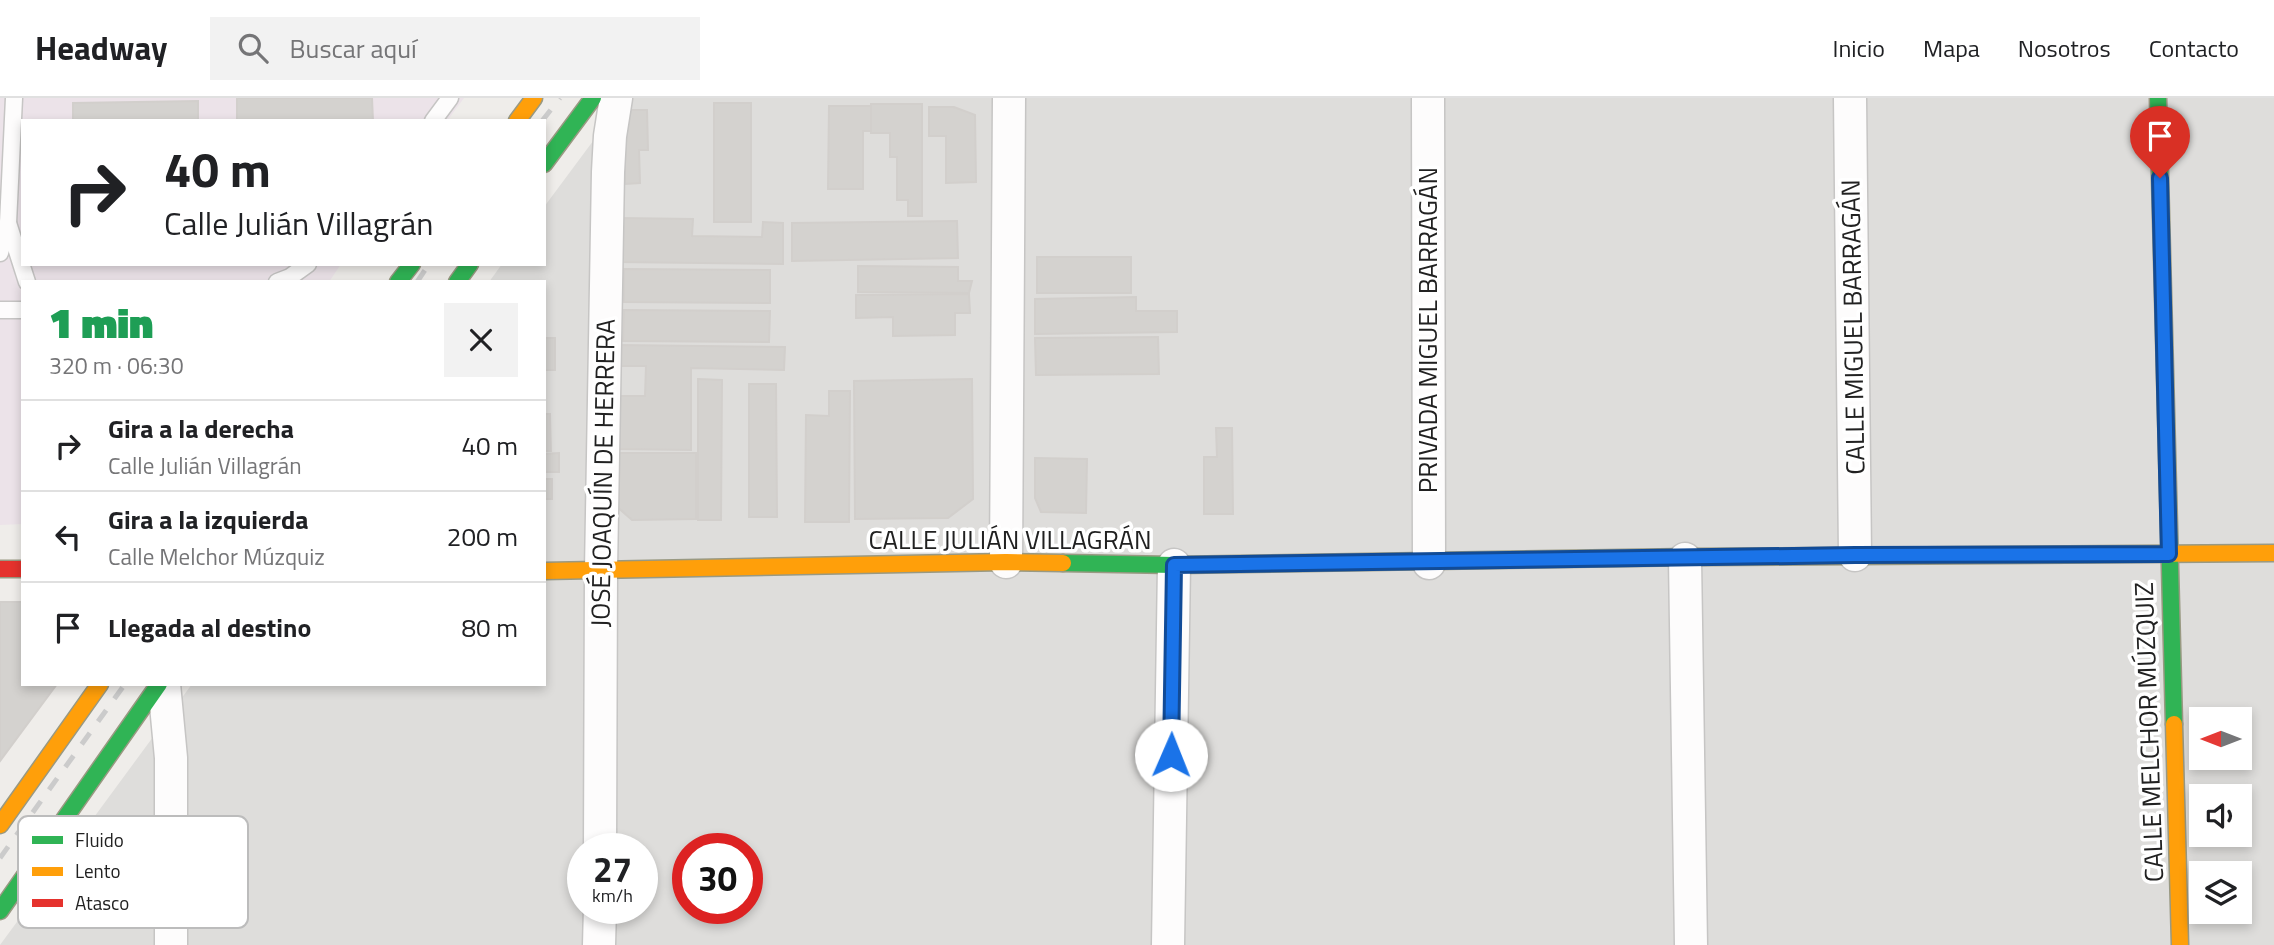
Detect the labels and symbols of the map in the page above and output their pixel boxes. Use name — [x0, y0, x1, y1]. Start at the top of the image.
pin — [2130, 106, 2190, 178]
street label: PRIVADA MIGUEL BARRAGÁN — [1408, 167, 1447, 493]
street label: CALLE MIGUEL BARRAGÁN — [1830, 179, 1875, 475]
street label: JOSÉ JOAQUÍN DE HERRERA — [580, 318, 625, 628]
street label: CALLE JULIÁN VILLAGRÁN — [868, 520, 1152, 559]
street label: CALLE MELCHOR MÚZQUIZ — [2124, 581, 2173, 883]
north arrow — [2189, 707, 2252, 770]
position arrow — [1134, 718, 1208, 792]
legend — [18, 816, 248, 928]
text: Fluido — [75, 825, 124, 854]
speed limit sign: 30 — [672, 833, 763, 924]
text: Lento — [75, 856, 120, 885]
text: Atasco — [75, 888, 129, 917]

